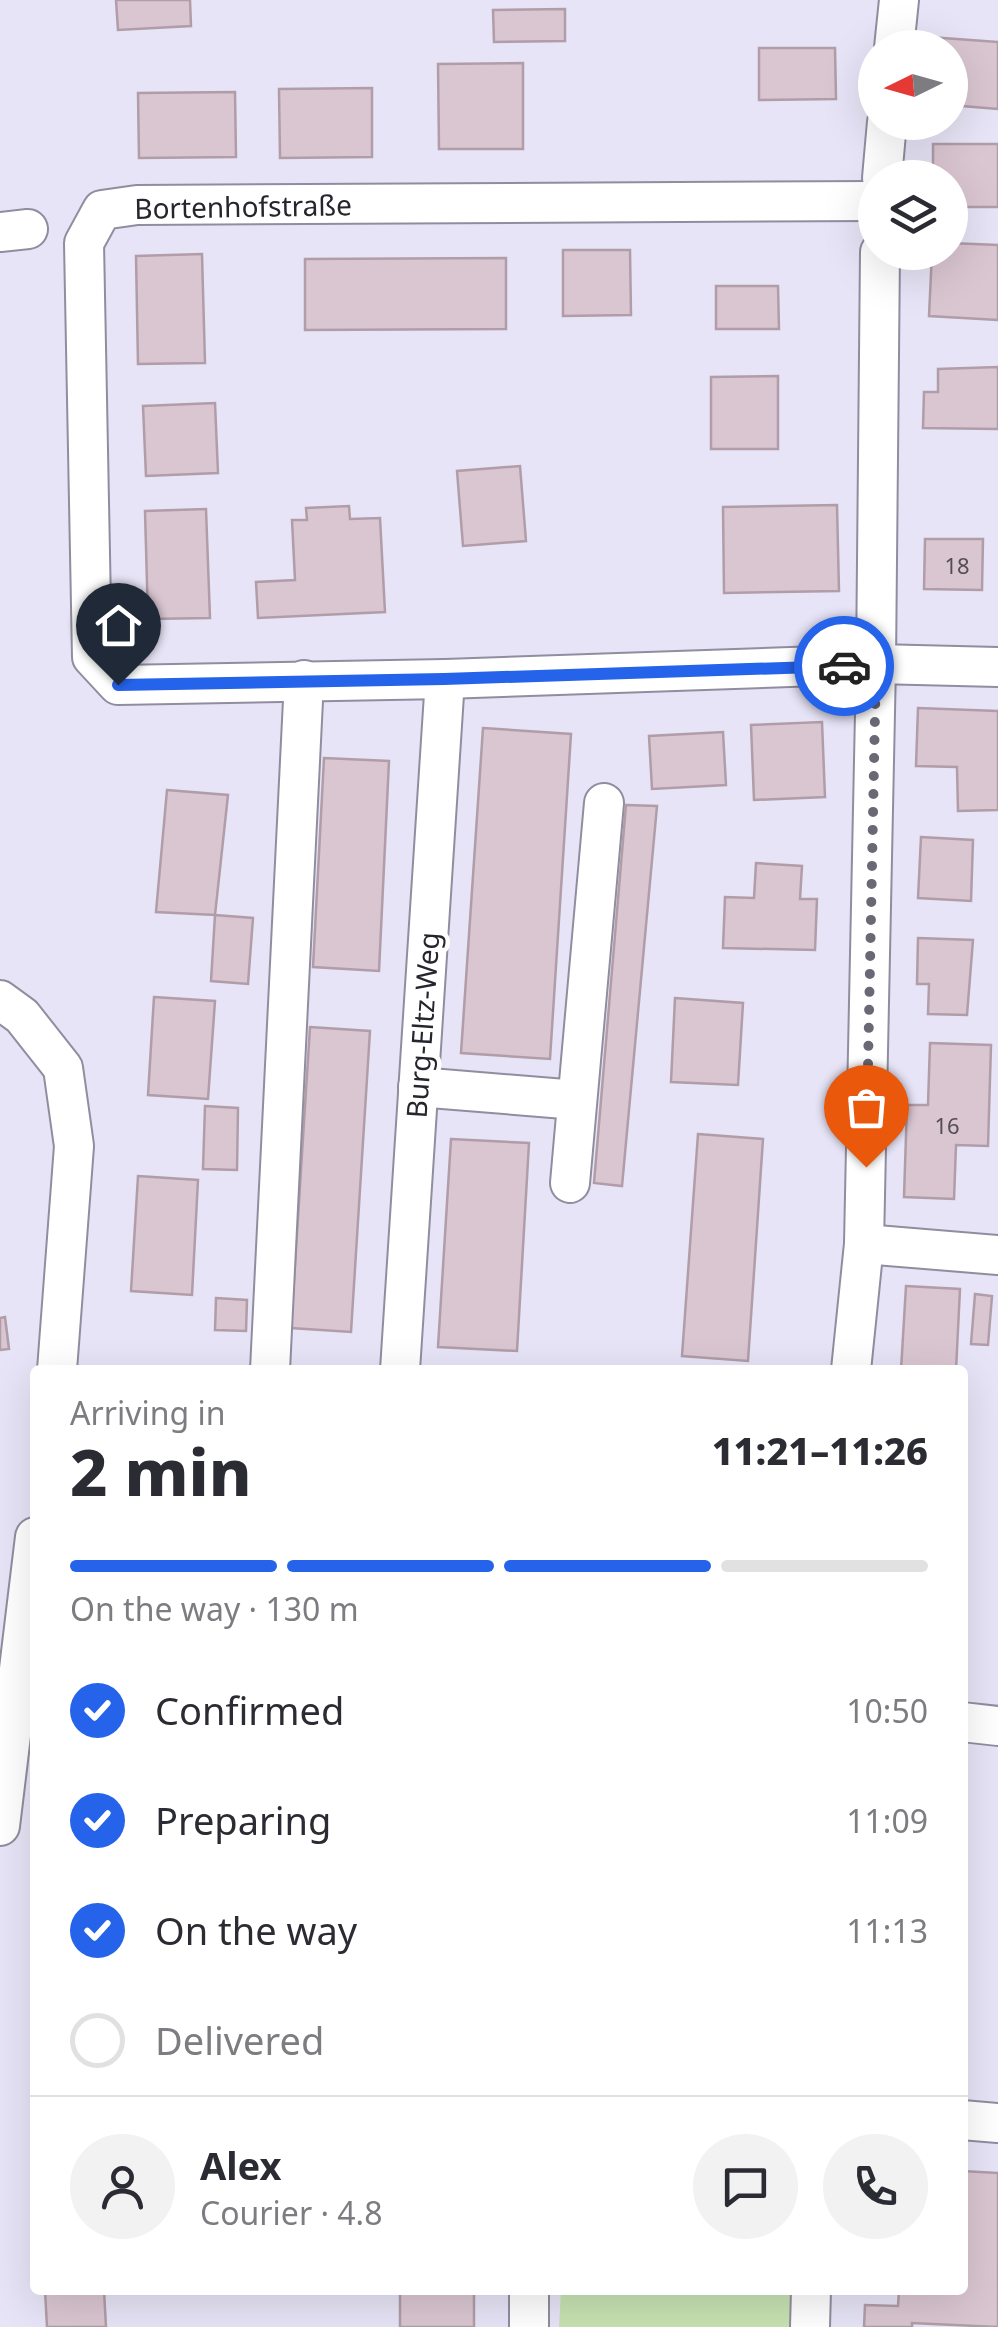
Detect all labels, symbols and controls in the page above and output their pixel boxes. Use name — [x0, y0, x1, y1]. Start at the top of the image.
north arrow — [858, 30, 968, 140]
map controls — [858, 30, 968, 270]
button: layers — [858, 160, 968, 270]
street label: Bortenhofstraße — [134, 185, 352, 227]
house number: 18 — [944, 550, 970, 580]
pin — [76, 583, 161, 686]
icon: home — [91, 598, 146, 653]
courier — [794, 616, 894, 716]
icon: car — [817, 639, 872, 694]
street label: Burg-Eltz-Weg — [397, 931, 447, 1119]
pin — [824, 1065, 909, 1168]
icon: bag — [839, 1080, 894, 1135]
house number: 16 — [934, 1110, 960, 1140]
text: Arriving in — [70, 1391, 225, 1434]
text: 11:21–11:26 — [712, 1424, 928, 1476]
text: 2 min — [70, 1427, 252, 1515]
text: On the way · 130 m — [70, 1587, 359, 1630]
icon: check — [70, 1683, 125, 1738]
text: Confirmed — [155, 1684, 344, 1736]
text: 10:50 — [846, 1689, 928, 1732]
icon: check — [70, 1793, 125, 1848]
text: Preparing — [155, 1794, 331, 1846]
text: 11:09 — [846, 1799, 928, 1842]
icon: check — [70, 1903, 125, 1958]
text: On the way — [155, 1904, 357, 1956]
text: 11:13 — [846, 1909, 928, 1952]
text: Delivered — [155, 2014, 324, 2066]
button: person — [70, 2134, 175, 2239]
button: chat — [693, 2134, 798, 2239]
button: phone — [823, 2134, 928, 2239]
text: Alex — [200, 2139, 282, 2191]
text: Courier · 4.8 — [200, 2191, 383, 2234]

